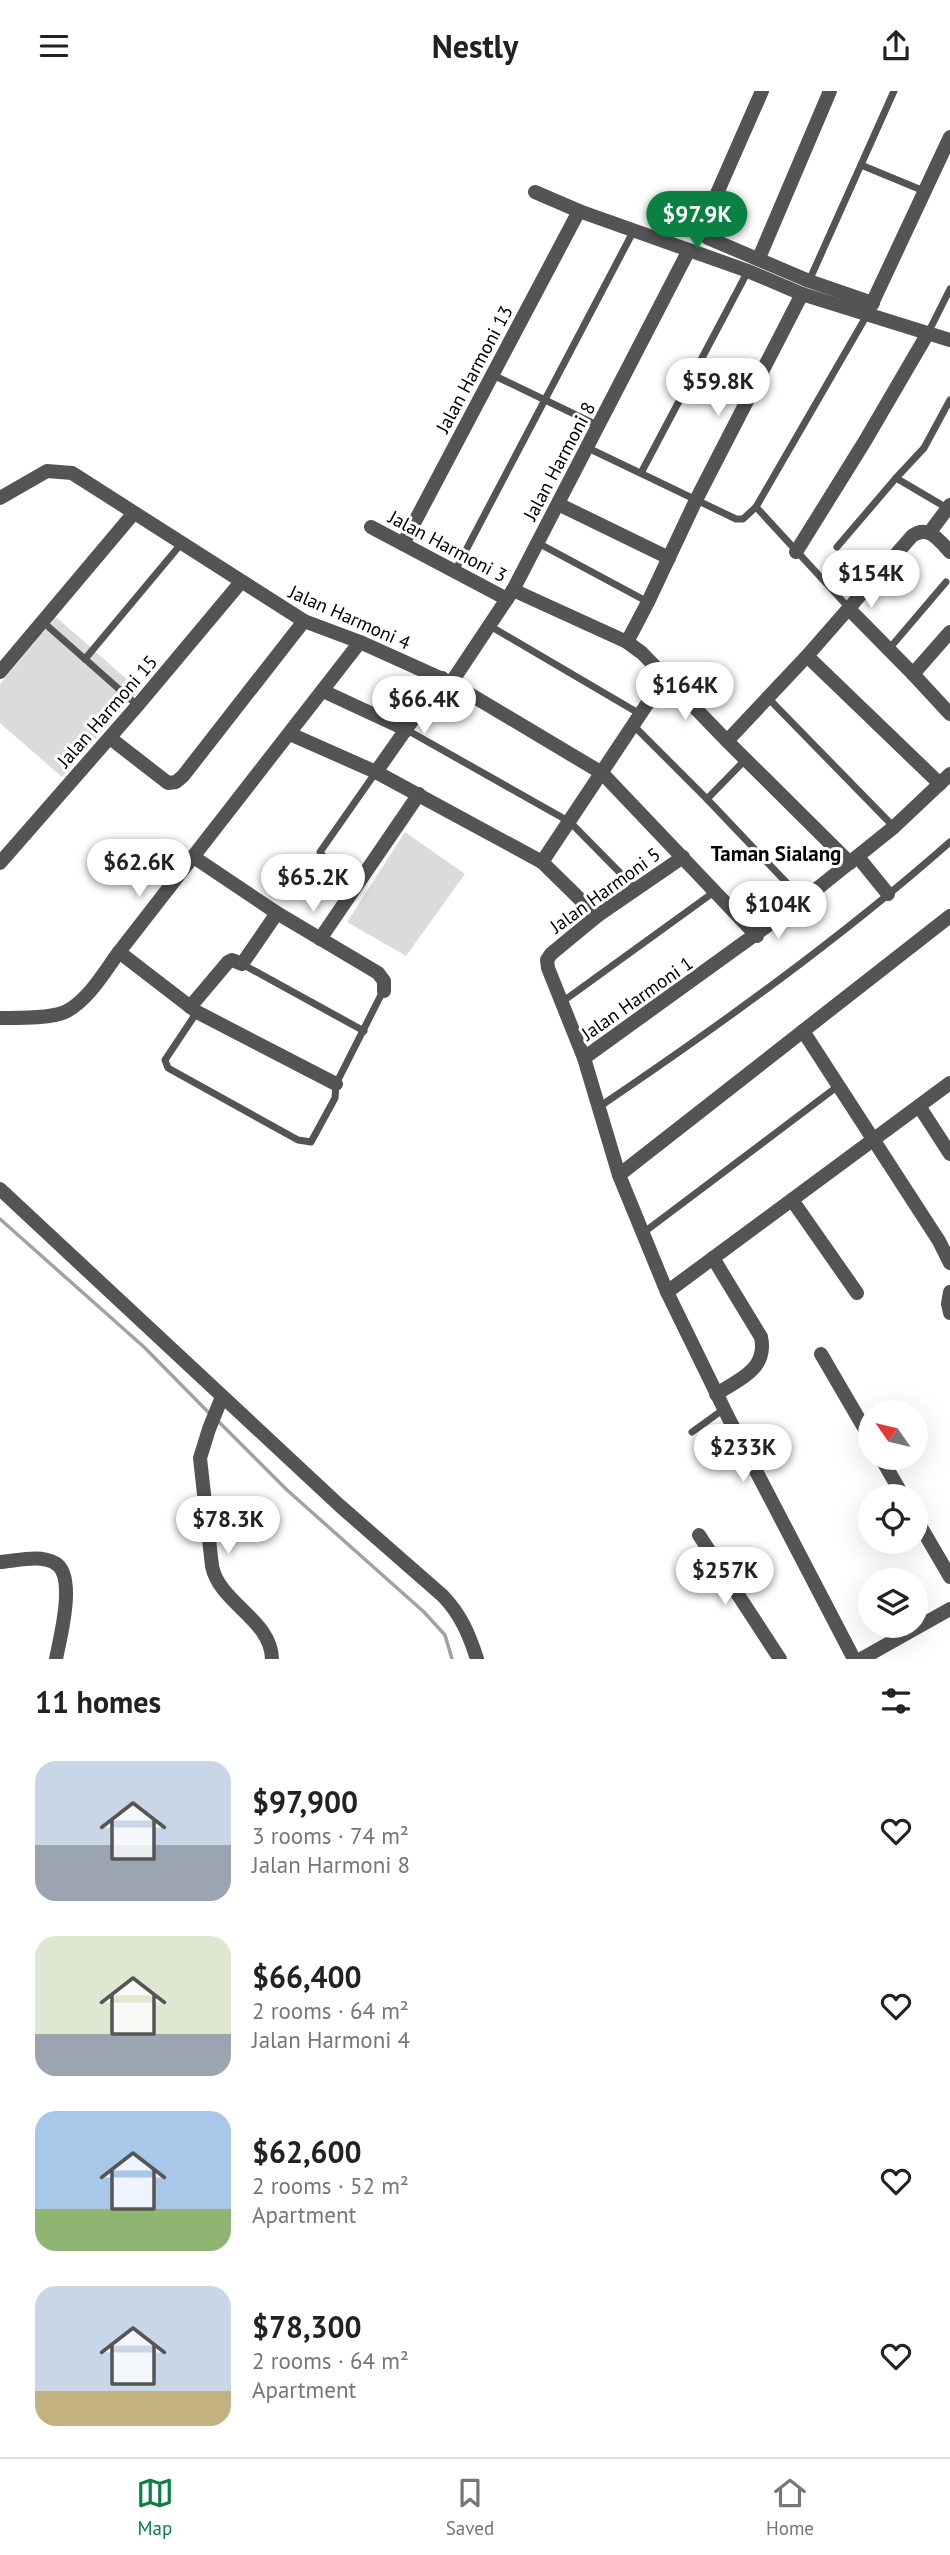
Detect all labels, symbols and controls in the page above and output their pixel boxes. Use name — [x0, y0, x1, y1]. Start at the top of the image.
text: Nestly — [432, 25, 518, 67]
icon: menu — [35, 27, 73, 65]
icon: share — [877, 27, 915, 65]
pin: $97.9K — [640, 191, 754, 251]
text: $97.9K — [662, 199, 732, 228]
street label: Jalan Harmoni 13 — [430, 301, 518, 438]
pin: $59.8K — [661, 359, 775, 418]
text: $59.8K — [682, 366, 754, 395]
street label: Jalan Harmoni 8 — [517, 398, 600, 525]
street label: Jalan Harmoni 3 — [384, 504, 511, 587]
pin: $154K — [822, 551, 920, 610]
text: $154K — [838, 558, 904, 587]
street label: Jalan Harmoni 4 — [285, 579, 415, 655]
street label: Jalan Harmoni 15 — [51, 650, 162, 773]
pin: $164K — [636, 663, 734, 722]
text: $164K — [652, 670, 718, 699]
pin: $66.4K — [367, 677, 481, 736]
text: $66.4K — [388, 684, 460, 713]
pin: $62.6K — [82, 839, 196, 899]
district label: Taman Sialang — [711, 840, 841, 867]
street label: Jalan Harmoni 5 — [544, 842, 665, 939]
text: $62.6K — [103, 847, 175, 876]
pin: $65.2K — [256, 855, 370, 914]
text: $65.2K — [277, 862, 349, 891]
pin: $104K — [729, 881, 827, 941]
text: $104K — [745, 889, 811, 918]
street label: Jalan Harmoni 1 — [576, 951, 697, 1046]
north arrow — [858, 1400, 928, 1470]
map controls — [858, 1400, 928, 1638]
pin: $233K — [694, 1425, 792, 1484]
text: $233K — [710, 1432, 776, 1461]
button: locate — [858, 1484, 928, 1554]
pin: $78.3K — [171, 1497, 285, 1556]
text: $78.3K — [192, 1504, 264, 1533]
pin: $257K — [676, 1547, 774, 1607]
text: $257K — [692, 1555, 758, 1584]
button: layers — [858, 1568, 928, 1638]
text: 11 homes — [35, 1682, 161, 1721]
icon: filters — [877, 1682, 915, 1720]
text: $97,900 — [252, 1782, 358, 1821]
icon: home — [91, 1789, 175, 1873]
icon: heart — [877, 1812, 915, 1850]
text: 3 rooms · 74 m² — [252, 1821, 409, 1850]
text: Jalan Harmoni 8 — [252, 1850, 410, 1879]
text: $66,400 — [252, 1957, 362, 1996]
icon: home — [91, 1964, 175, 2048]
icon: heart — [877, 1987, 915, 2025]
text: 2 rooms · 64 m² — [252, 1996, 409, 2025]
text: Jalan Harmoni 4 — [252, 2025, 410, 2054]
text: $62,600 — [252, 2132, 362, 2171]
icon: home — [91, 2139, 175, 2223]
icon: heart — [877, 2162, 915, 2200]
text: 2 rooms · 52 m² — [252, 2171, 409, 2200]
text: Apartment — [252, 2200, 356, 2229]
text: $78,300 — [252, 2307, 362, 2346]
icon: home — [91, 2314, 175, 2398]
icon: heart — [877, 2337, 915, 2375]
text: 2 rooms · 64 m² — [252, 2346, 409, 2375]
text: Apartment — [252, 2375, 356, 2404]
tab: Map — [136, 2474, 174, 2540]
tab: Saved — [446, 2474, 494, 2540]
tab: Home — [766, 2474, 814, 2540]

